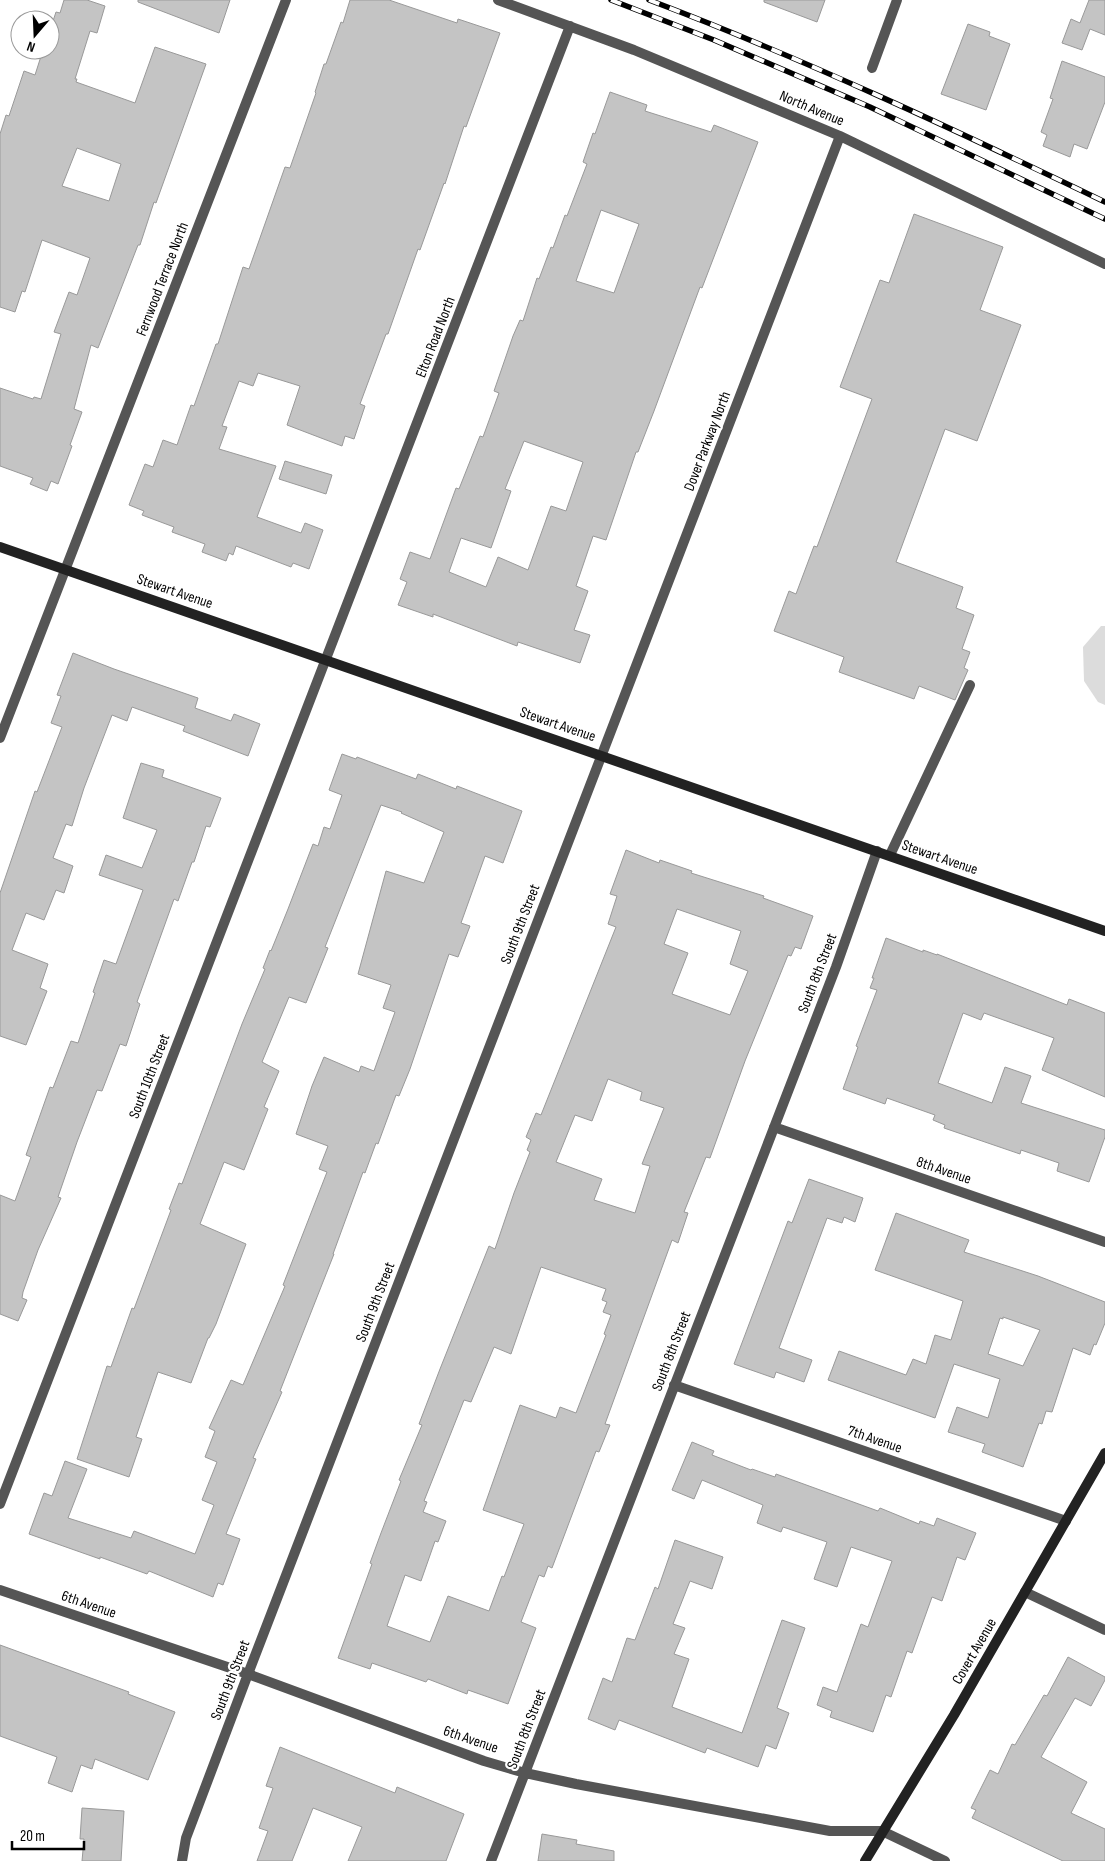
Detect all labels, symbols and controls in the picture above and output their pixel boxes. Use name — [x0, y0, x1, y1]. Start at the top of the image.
north arrow — [10, 10, 60, 60]
text: N — [25, 38, 37, 56]
street label: North Avenue — [777, 86, 847, 131]
street label: Fernwood Terrace North — [132, 219, 193, 339]
street label: Elton Road North — [411, 294, 460, 380]
street label: Dover Parkway North — [680, 389, 735, 494]
street label: Stewart Avenue — [134, 570, 215, 613]
street label: Stewart Avenue — [517, 703, 598, 746]
street label: Stewart Avenue — [899, 836, 980, 879]
street label: South 9th Street — [497, 881, 545, 967]
street label: South 8th Street — [794, 930, 842, 1016]
street label: South 10th Street — [125, 1031, 174, 1121]
street label: 8th Avenue — [914, 1152, 974, 1189]
street label: South 9th Street — [352, 1259, 400, 1345]
street label: South 8th Street — [648, 1308, 696, 1394]
street label: 7th Avenue — [845, 1421, 905, 1458]
street label: 6th Avenue — [59, 1586, 119, 1623]
street label: Covert Avenue — [948, 1615, 1001, 1688]
street label: South 9th Street — [207, 1637, 255, 1723]
street label: South 8th Street — [503, 1686, 551, 1772]
street label: 6th Avenue — [441, 1721, 501, 1758]
scale bar — [12, 1818, 85, 1850]
text: 20 m — [20, 1827, 45, 1846]

